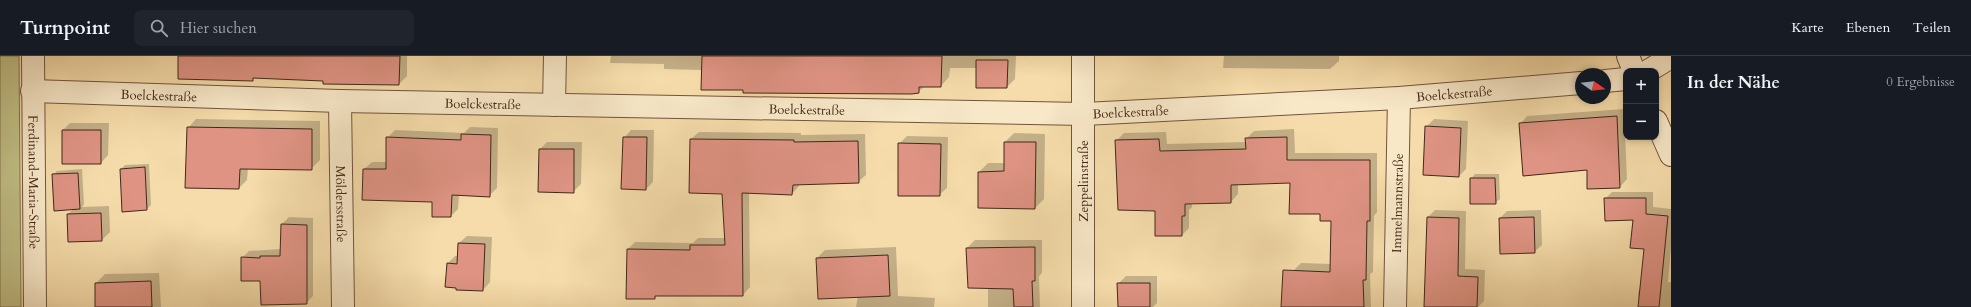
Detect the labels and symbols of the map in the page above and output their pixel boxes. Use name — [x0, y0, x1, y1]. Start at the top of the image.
north arrow — [1575, 68, 1611, 104]
street label: Boelckestraße — [1415, 82, 1493, 107]
street label: Boelckestraße — [120, 86, 197, 106]
street label: Boelckestraße — [444, 95, 521, 114]
street label: Boelckestraße — [768, 100, 845, 120]
street label: Boelckestraße — [1092, 102, 1169, 124]
street label: Ferdinand-Maria-Straße — [23, 115, 43, 249]
street label: Zeppelinstraße — [1075, 140, 1093, 222]
street label: Immelmannstraße — [1388, 153, 1408, 253]
street label: Möldersstraße — [331, 165, 350, 243]

